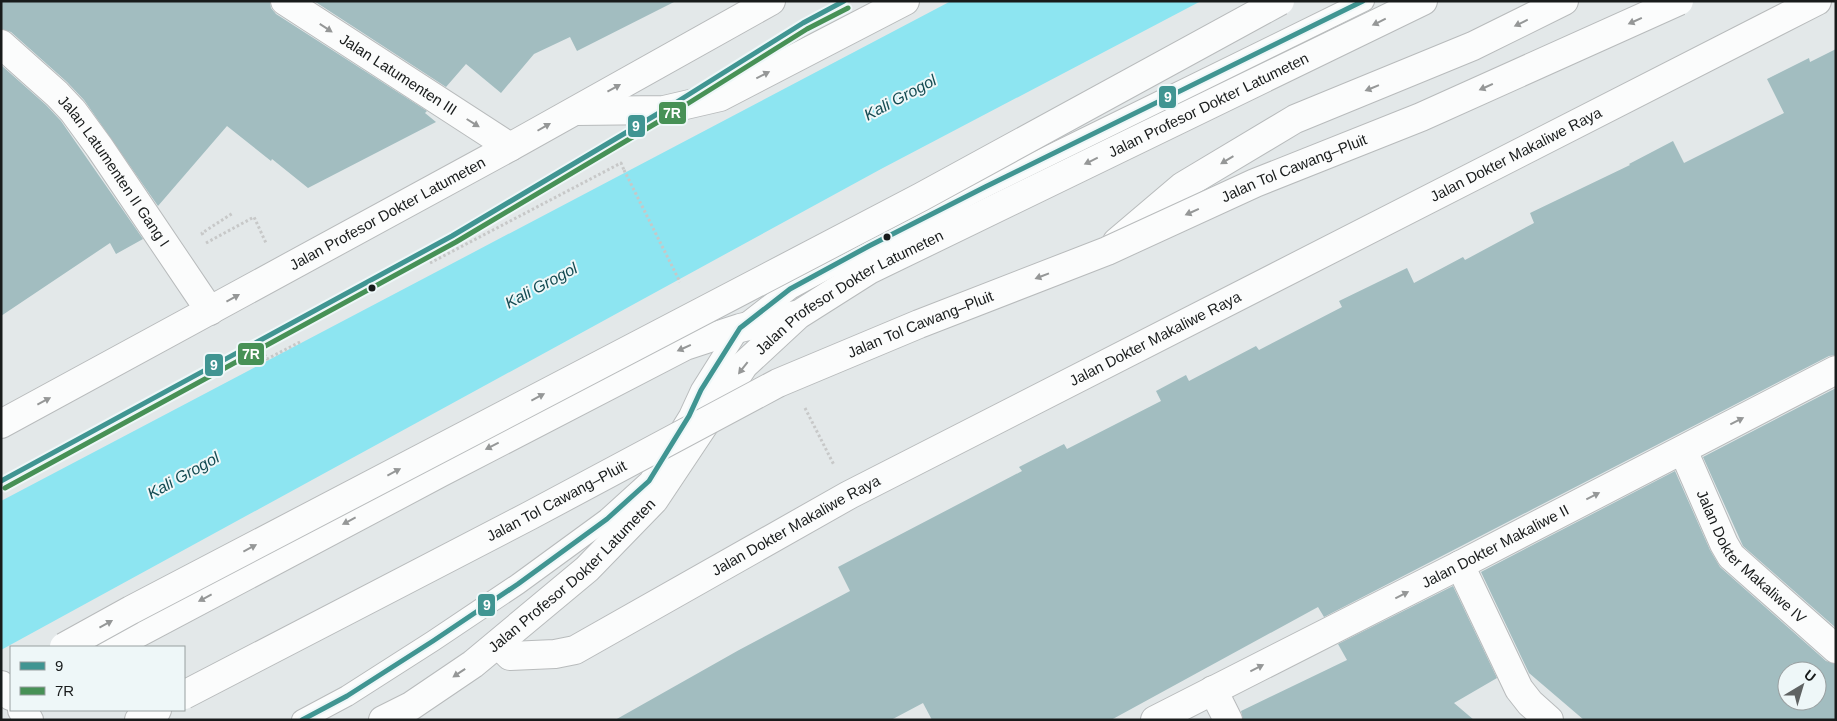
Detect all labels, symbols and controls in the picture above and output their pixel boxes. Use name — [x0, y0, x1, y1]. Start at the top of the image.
one-way arrow — [1628, 18, 1642, 26]
one-way arrow — [1372, 19, 1386, 27]
one-way arrow — [1513, 19, 1528, 27]
one-way arrow — [319, 23, 332, 33]
street label: Jalan Latumenten III — [337, 30, 460, 118]
street label: Jalan Profesor Dokter Latumeten — [1105, 49, 1311, 160]
one-way arrow — [756, 71, 770, 79]
water label: Kali Grogol — [861, 71, 940, 124]
one-way arrow — [607, 84, 622, 92]
one-way arrow — [1365, 84, 1379, 92]
one-way arrow — [1479, 84, 1493, 92]
line badge: 9 — [1158, 85, 1177, 109]
text: 9 — [1164, 89, 1172, 105]
street label: Jalan Latumenten II Gang I — [55, 92, 173, 250]
line badge: 7R — [658, 101, 687, 125]
street label: Jalan Dokter Makaliwe Raya — [1427, 103, 1605, 205]
text: 7R — [663, 105, 681, 121]
line badge: 9 — [627, 114, 646, 138]
text: 9 — [632, 118, 640, 134]
one-way arrow — [466, 119, 479, 128]
one-way arrow — [538, 123, 551, 132]
street label: Jalan Tol Cawang–Pluit — [1218, 130, 1370, 205]
street label: Jalan Profesor Dokter Latumeten — [286, 153, 488, 273]
one-way arrow — [1220, 156, 1233, 165]
one-way arrow — [1084, 157, 1098, 165]
one-way arrow — [1185, 209, 1199, 217]
street label: Jalan Profesor Dokter Latumeten — [752, 226, 946, 358]
unlabelled marker — [882, 232, 892, 242]
water label: Kali Grogol — [502, 259, 581, 312]
one-way arrow — [1034, 272, 1049, 280]
unlabelled marker — [367, 283, 377, 293]
street label: Jalan Tol Cawang–Pluit — [845, 287, 996, 361]
street label: Jalan Dokter Makaliwe Raya — [1066, 287, 1244, 389]
one-way arrow — [227, 294, 240, 303]
line badge: 7R — [237, 342, 265, 366]
one-way arrow — [677, 344, 691, 352]
text: 7R — [242, 346, 260, 362]
line badge: 9 — [204, 353, 224, 377]
text: 9 — [210, 357, 218, 373]
one-way arrow — [738, 361, 749, 374]
one-way arrow — [531, 393, 545, 401]
one-way arrow — [37, 396, 51, 405]
one-way arrow — [1730, 417, 1745, 425]
one-way arrow — [485, 442, 500, 450]
water label: Kali Grogol — [145, 449, 222, 502]
street label: Jalan Tol Cawang–Pluit — [484, 456, 630, 545]
one-way arrow — [387, 468, 401, 476]
street label: Jalan Dokter Makaliwe Raya — [709, 471, 883, 579]
street label: Jalan Dokter Makaliwe IV — [1693, 487, 1810, 626]
one-way arrow — [1586, 492, 1600, 500]
street label: Jalan Profesor Dokter Latumeten — [485, 495, 659, 656]
street label: Jalan Dokter Makaliwe II — [1419, 501, 1572, 591]
one-way arrow — [341, 517, 356, 525]
one-way arrow — [243, 544, 257, 552]
one-way arrow — [1395, 591, 1409, 599]
one-way arrow — [198, 593, 212, 602]
line badge: 9 — [477, 593, 496, 617]
text: 9 — [483, 597, 491, 613]
one-way arrow — [100, 619, 113, 628]
legend — [10, 646, 185, 711]
text: 9 — [55, 657, 63, 674]
north arrow — [1777, 661, 1827, 711]
one-way arrow — [1250, 664, 1264, 672]
text: U — [1801, 666, 1819, 685]
one-way arrow — [453, 669, 466, 678]
text: 7R — [55, 682, 74, 699]

